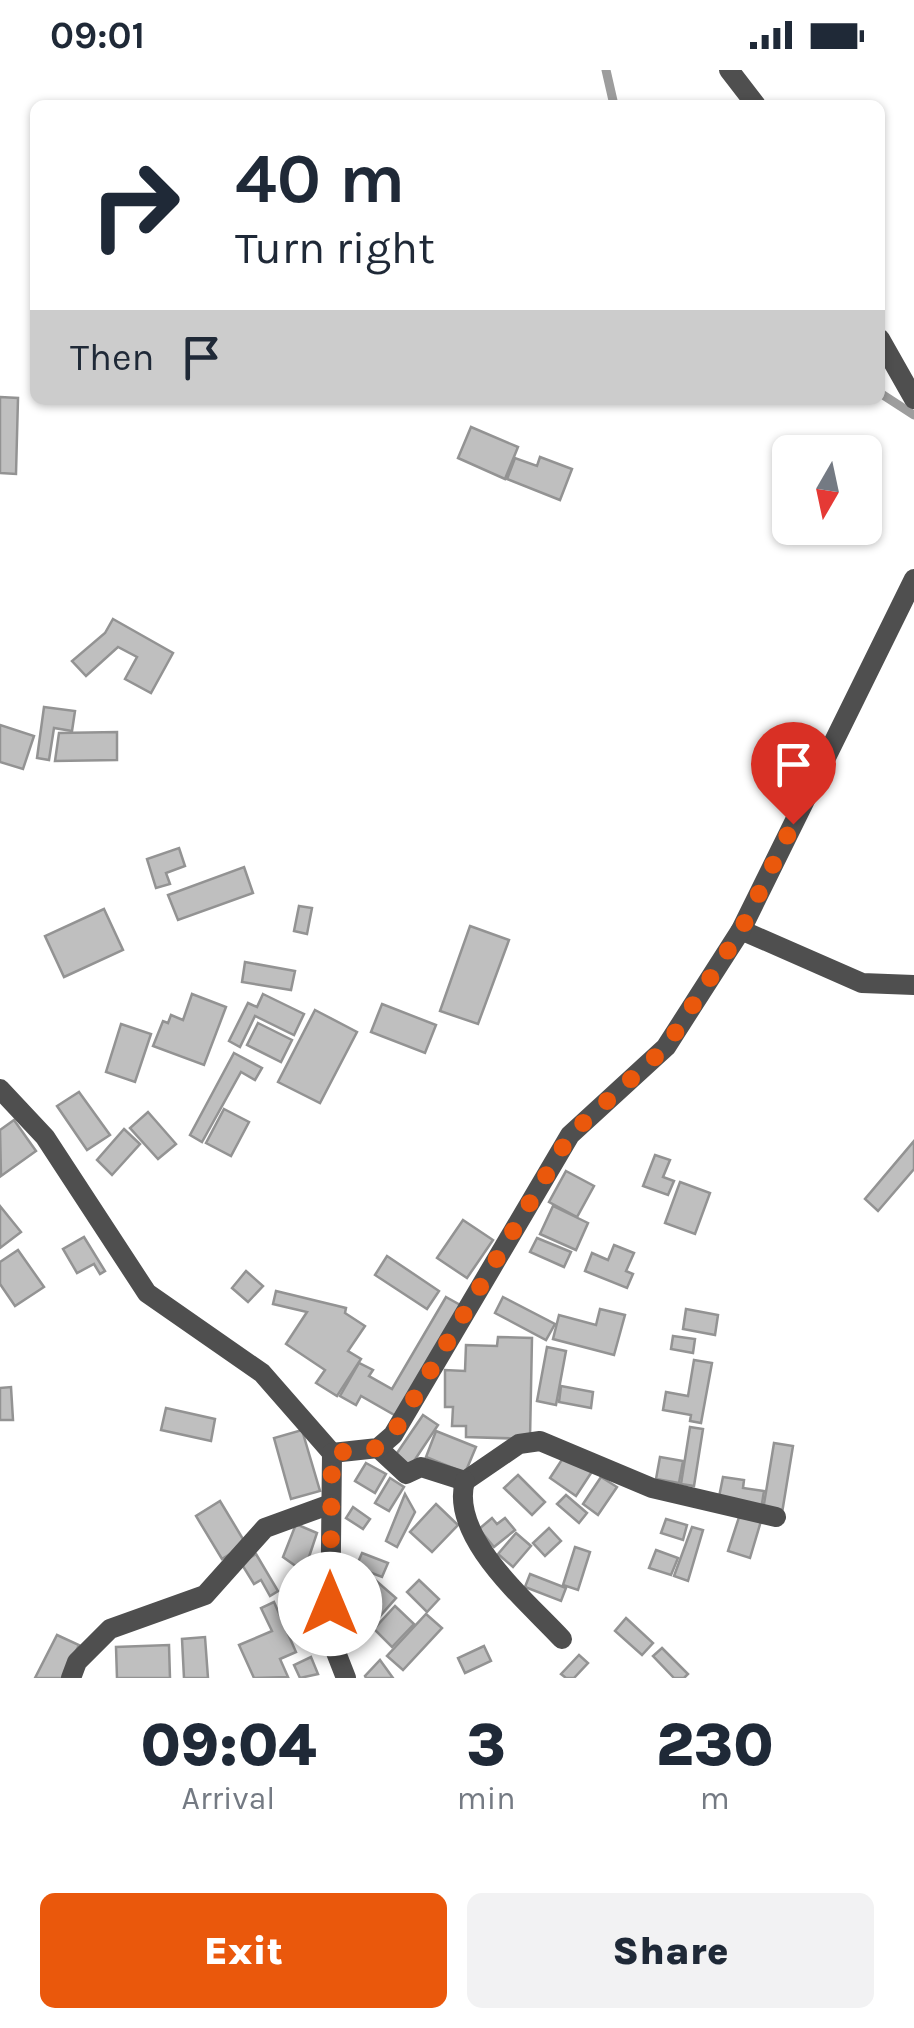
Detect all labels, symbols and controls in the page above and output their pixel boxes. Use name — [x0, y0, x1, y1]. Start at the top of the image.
text: 09:01 — [50, 13, 145, 58]
text: 40 m — [235, 138, 405, 220]
icon: right — [70, 140, 200, 270]
text: Turn right — [235, 222, 435, 274]
icon: arrive — [174, 330, 229, 385]
text: Then — [70, 335, 154, 380]
north arrow — [772, 435, 882, 545]
map controls — [772, 435, 882, 545]
pin — [751, 722, 836, 825]
icon: arrive — [766, 737, 821, 792]
position arrow — [278, 1552, 382, 1656]
text: 09:04 — [140, 1710, 316, 1780]
text: 3 — [466, 1710, 506, 1780]
text: 230 — [656, 1710, 774, 1780]
text: Arrival — [182, 1780, 275, 1817]
text: min — [457, 1780, 516, 1817]
text: m — [700, 1780, 730, 1817]
button: Exit — [40, 1893, 447, 2008]
button: Share — [467, 1893, 874, 2008]

